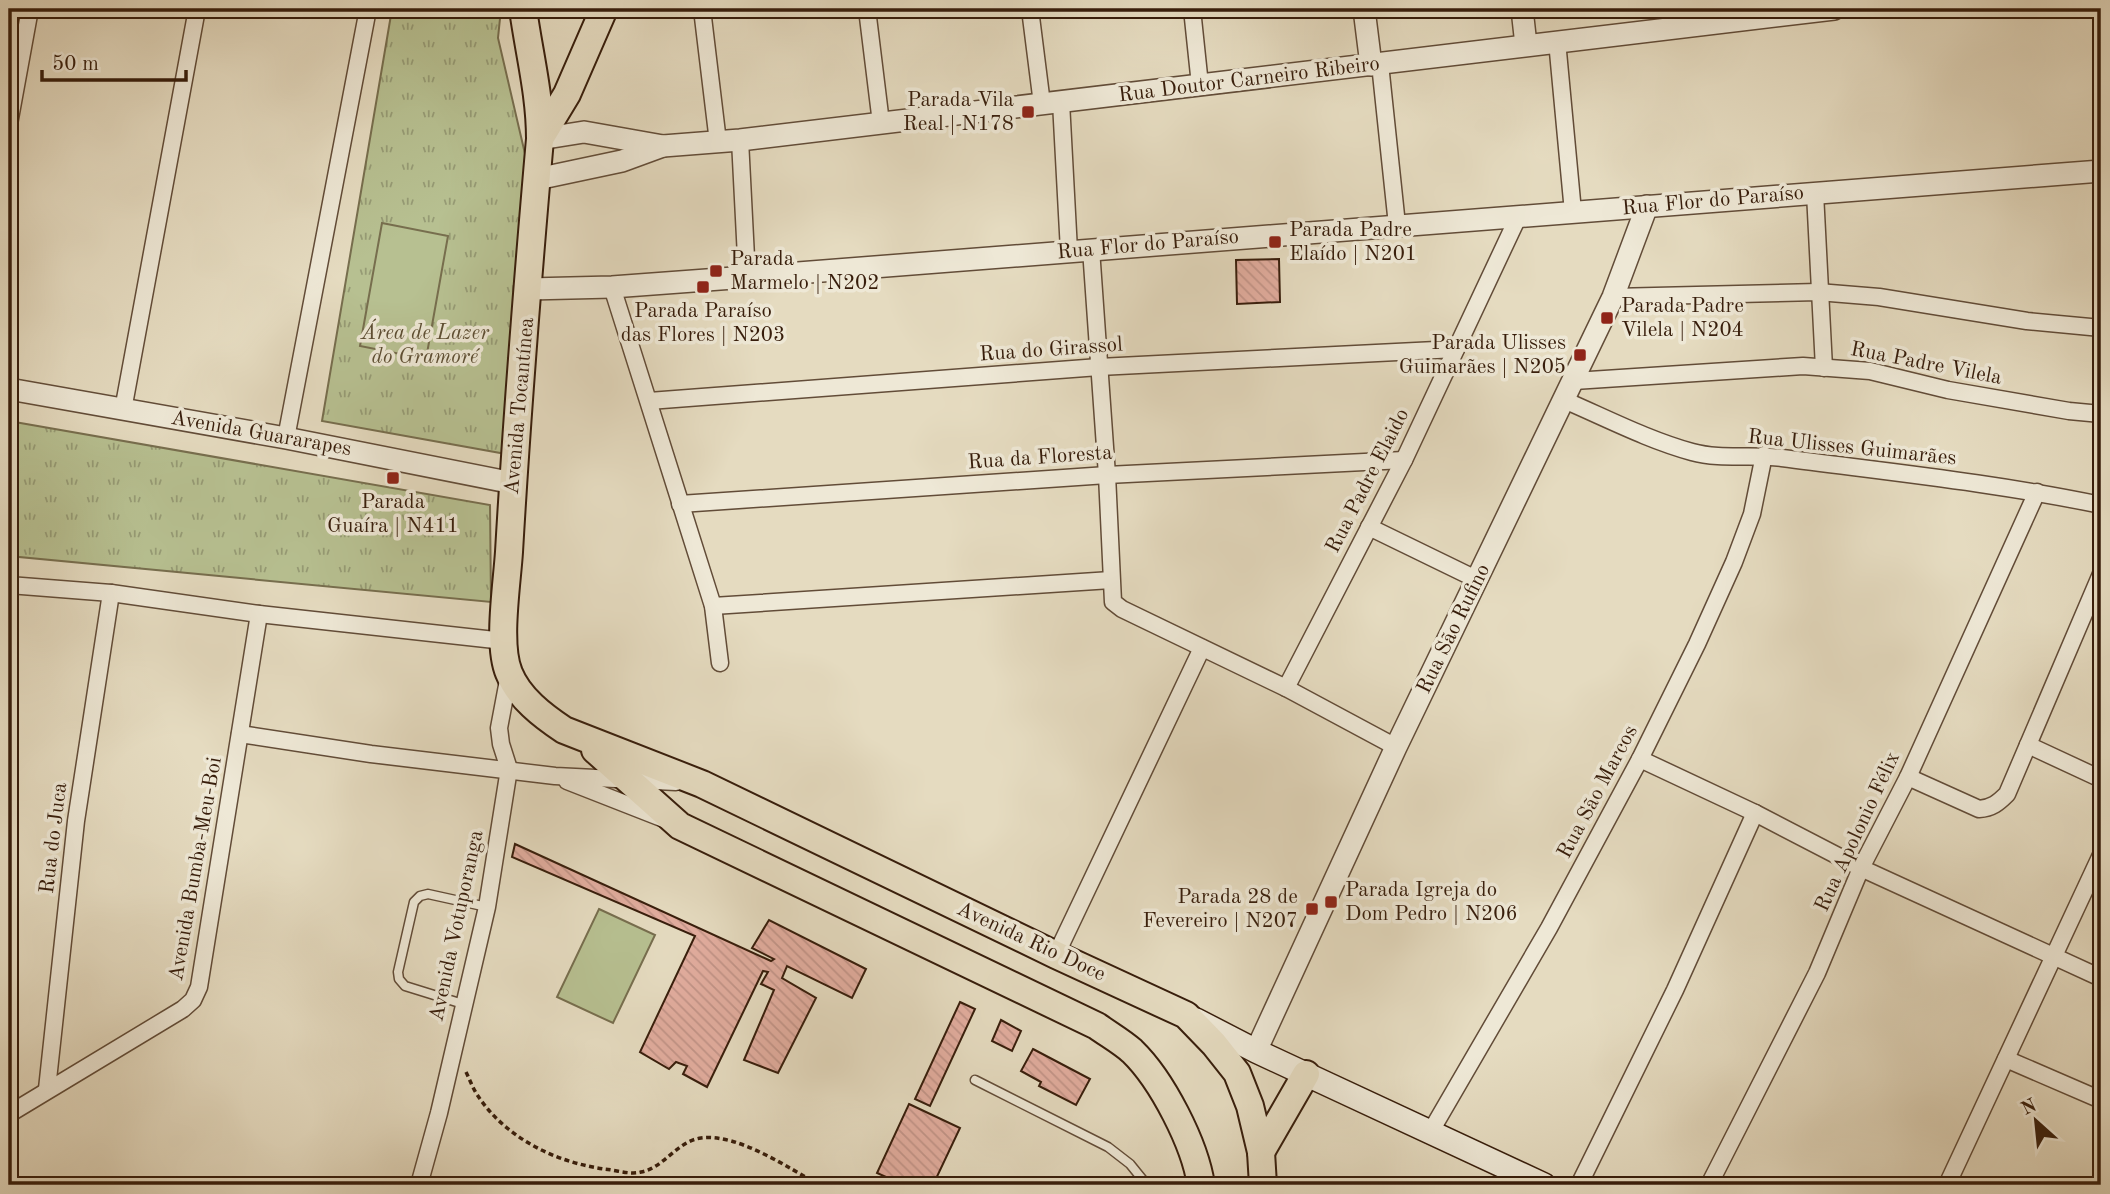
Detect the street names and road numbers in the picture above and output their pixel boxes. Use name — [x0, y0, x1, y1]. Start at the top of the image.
street label: Rua Doutor Carneiro Ribeiro — [1117, 54, 1381, 106]
street label: Rua Flor do Paraíso — [1621, 183, 1805, 219]
street label: Rua Flor do Paraíso — [1056, 227, 1240, 263]
street label: Avenida Tocantínea — [502, 316, 538, 496]
street label: Rua do Girassol — [979, 334, 1124, 365]
street label: Rua Padre Vilela — [1849, 339, 2003, 389]
street label: Rua Padre Elaido — [1323, 405, 1413, 557]
street label: Avenida Guararapes — [169, 408, 353, 460]
street label: Rua Ulisses Guimarães — [1747, 427, 1957, 469]
street label: Rua da Floresta — [967, 442, 1113, 474]
street label: Rua São Rufino — [1414, 561, 1494, 697]
street label: Rua São Marcos — [1554, 722, 1642, 862]
street label: Rua Apolonio Félix — [1812, 749, 1904, 915]
street label: Avenida Bumba-Meu-Boi — [166, 755, 226, 983]
street label: Rua do Juca — [37, 781, 71, 895]
street label: Avenida Votuporanga — [426, 828, 488, 1024]
street label: Avenida Rio Doce — [953, 898, 1109, 986]

